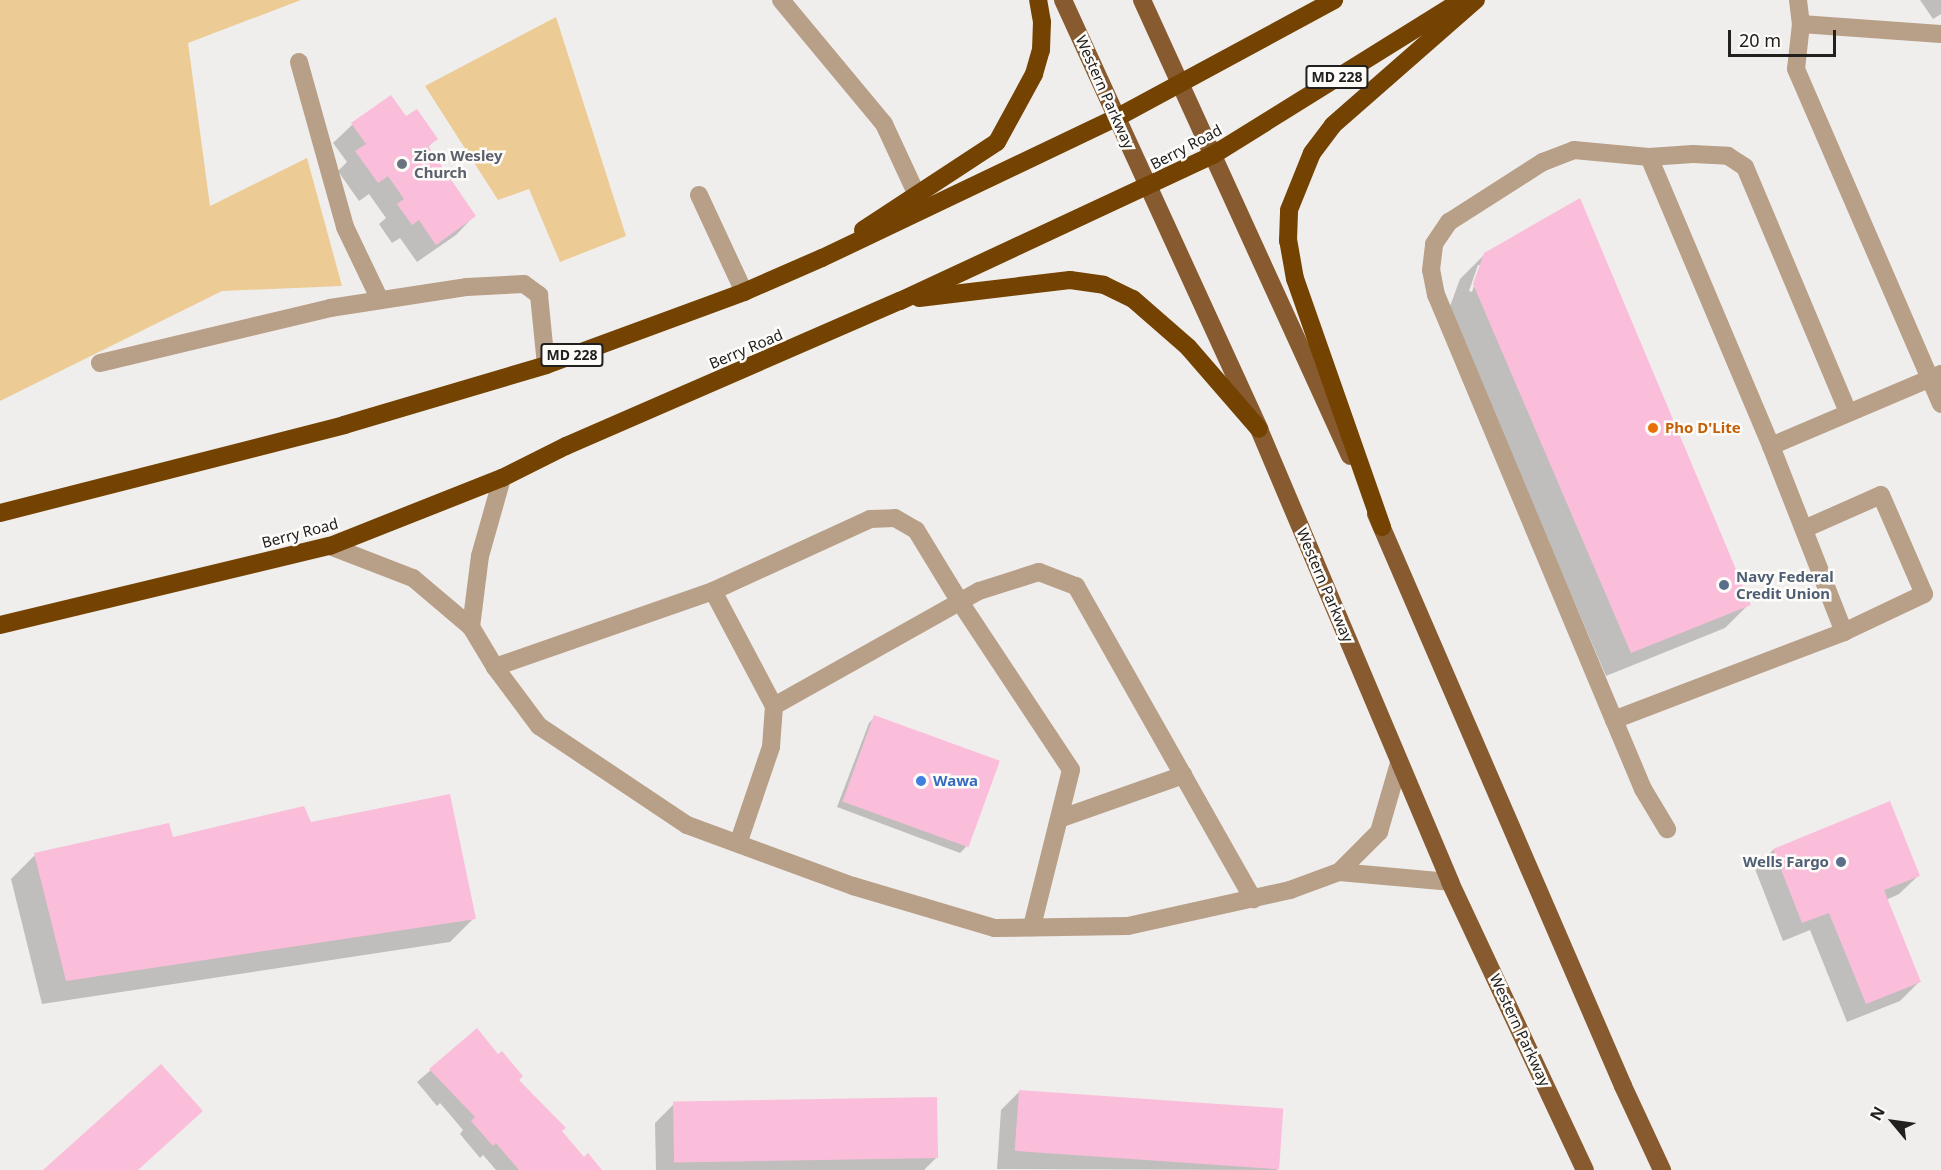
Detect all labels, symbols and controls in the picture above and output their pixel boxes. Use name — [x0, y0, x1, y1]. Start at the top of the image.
scale bar — [1731, 18, 1839, 56]
text: 20 m — [1739, 28, 1781, 52]
street label: Western Parkway — [1072, 33, 1138, 151]
road number: MD 228 — [1304, 66, 1370, 88]
street label: Berry Road — [1147, 121, 1225, 173]
place label: Zion Wesley Church — [414, 146, 503, 181]
marker: Zion Wesley Church — [395, 157, 409, 171]
street label: Berry Road — [706, 325, 786, 373]
road number: MD 228 — [539, 344, 605, 366]
place label: Pho D'Lite — [1665, 419, 1741, 437]
marker: Pho D'Lite — [1646, 421, 1660, 435]
street label: Berry Road — [260, 514, 340, 552]
street label: Western Parkway — [1293, 525, 1357, 645]
place label: Navy Federal Credit Union — [1736, 567, 1834, 602]
marker: Navy Federal Credit Union — [1717, 578, 1731, 592]
place label: Wawa — [933, 772, 978, 790]
marker: Wawa — [914, 774, 928, 788]
place label: Wells Fargo — [1743, 853, 1829, 871]
marker: Wells Fargo — [1834, 855, 1848, 869]
street label: Western Parkway — [1486, 971, 1554, 1089]
north arrow — [1863, 1092, 1923, 1152]
text: N — [1864, 1102, 1890, 1124]

